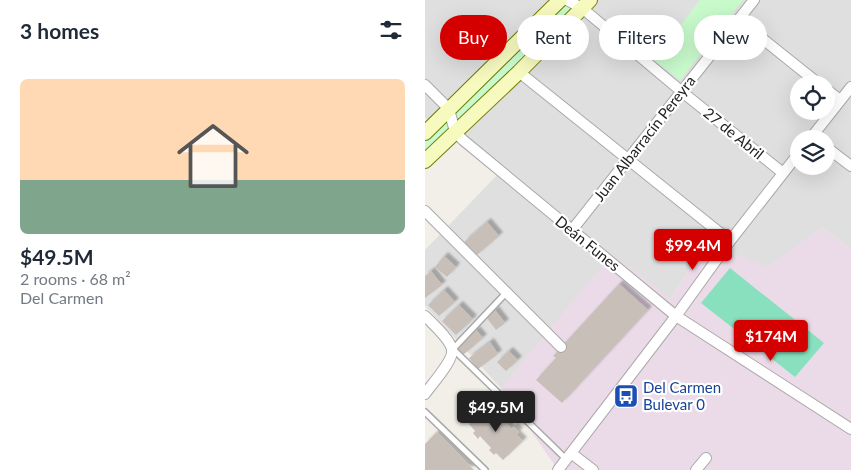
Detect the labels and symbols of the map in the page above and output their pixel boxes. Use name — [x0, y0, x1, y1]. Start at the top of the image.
street label: Juan Albarracín Pereyra — [589, 72, 699, 204]
street label: 27 de Abril — [700, 103, 768, 163]
street label: Deán Funes — [552, 211, 624, 275]
pin: $99.4M — [652, 228, 734, 271]
pin: $174M — [736, 320, 806, 362]
place label: Del Carmen Bulevar 0 — [643, 378, 721, 413]
bus stop icon: Del Carmen Bulevar 0 — [613, 383, 639, 409]
pin: $49.5M — [455, 390, 537, 433]

